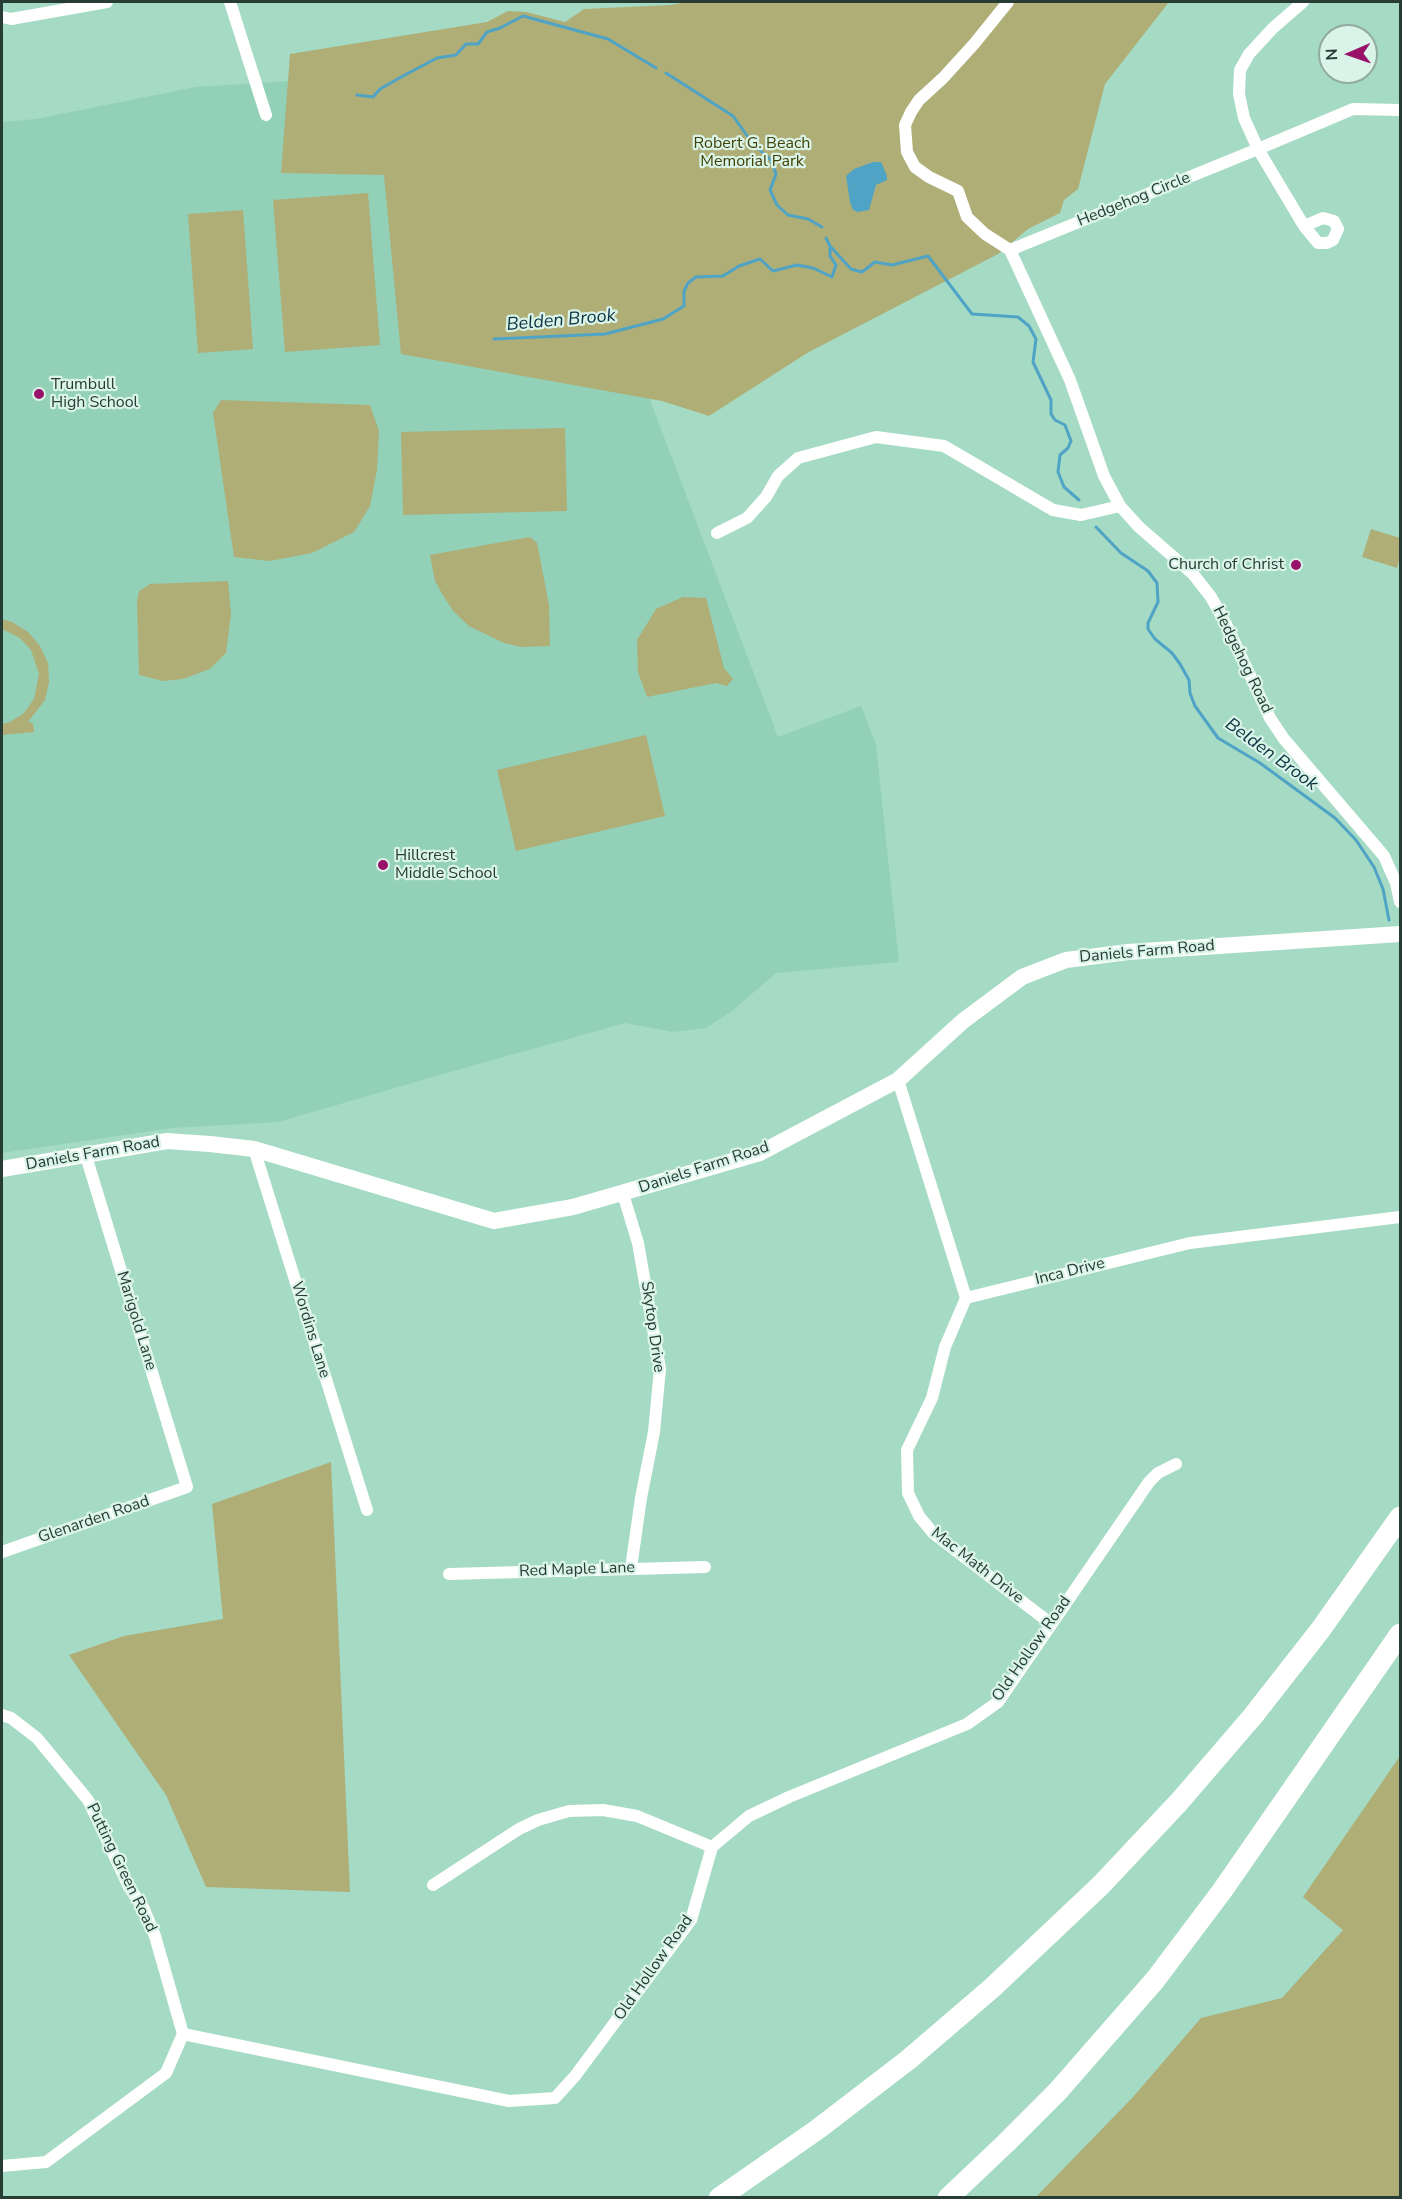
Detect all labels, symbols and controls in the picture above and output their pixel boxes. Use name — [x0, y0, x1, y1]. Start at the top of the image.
north arrow — [1318, 24, 1378, 84]
text: N — [1321, 48, 1343, 61]
park label: Robert G. Beach Memorial Park — [694, 134, 810, 172]
street label: Hedgehog Circle — [1075, 169, 1193, 231]
water label: Belden Brook — [506, 305, 616, 337]
place label: Trumbull High School — [51, 375, 138, 413]
marker: Trumbull High School — [32, 387, 46, 401]
place label: Church of Christ — [1168, 555, 1284, 575]
marker: Church of Christ — [1289, 558, 1303, 572]
street label: Hedgehog Road — [1208, 603, 1276, 717]
water label: Belden Brook — [1220, 714, 1322, 796]
place label: Hillcrest Middle School — [395, 846, 497, 884]
marker: Hillcrest Middle School — [376, 858, 390, 872]
street label: Daniels Farm Road — [1079, 937, 1215, 967]
street label: Daniels Farm Road — [24, 1133, 162, 1175]
street label: Daniels Farm Road — [636, 1138, 772, 1198]
street label: Inca Drive — [1033, 1254, 1107, 1290]
street label: Marigold Lane — [112, 1269, 160, 1373]
street label: Wordins Lane — [286, 1279, 334, 1381]
street label: Skytop Drive — [636, 1280, 668, 1374]
street label: Glenarden Road — [36, 1492, 152, 1548]
street label: Mac Math Drive — [927, 1524, 1027, 1608]
street label: Red Maple Lane — [519, 1558, 635, 1582]
street label: Old Hollow Road — [988, 1593, 1076, 1705]
street label: Putting Green Road — [81, 1800, 161, 1936]
street label: Old Hollow Road — [610, 1912, 698, 2024]

